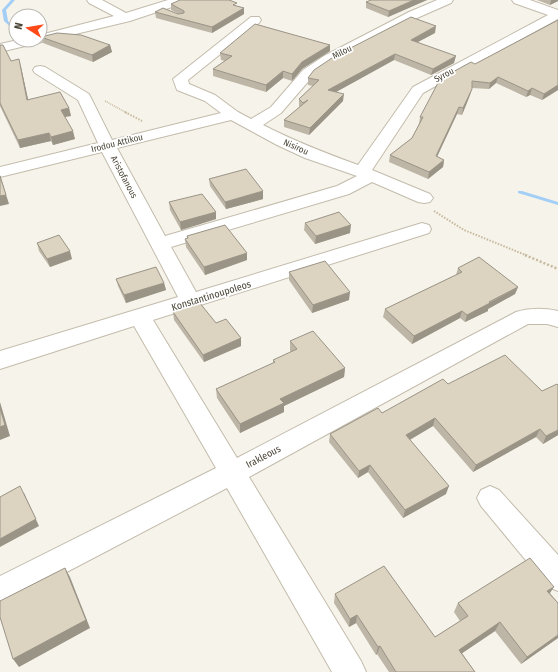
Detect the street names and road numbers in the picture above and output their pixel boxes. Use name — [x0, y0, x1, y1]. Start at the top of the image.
street label: Milou — [331, 43, 353, 61]
street label: Syrou — [433, 66, 455, 84]
street label: Irodou Attikou — [90, 132, 144, 154]
street label: Nisirou — [282, 137, 310, 157]
street label: Aristofanous — [109, 154, 139, 200]
street label: Konstantinoupoleos — [170, 278, 253, 314]
street label: Irakleous — [244, 443, 283, 471]

